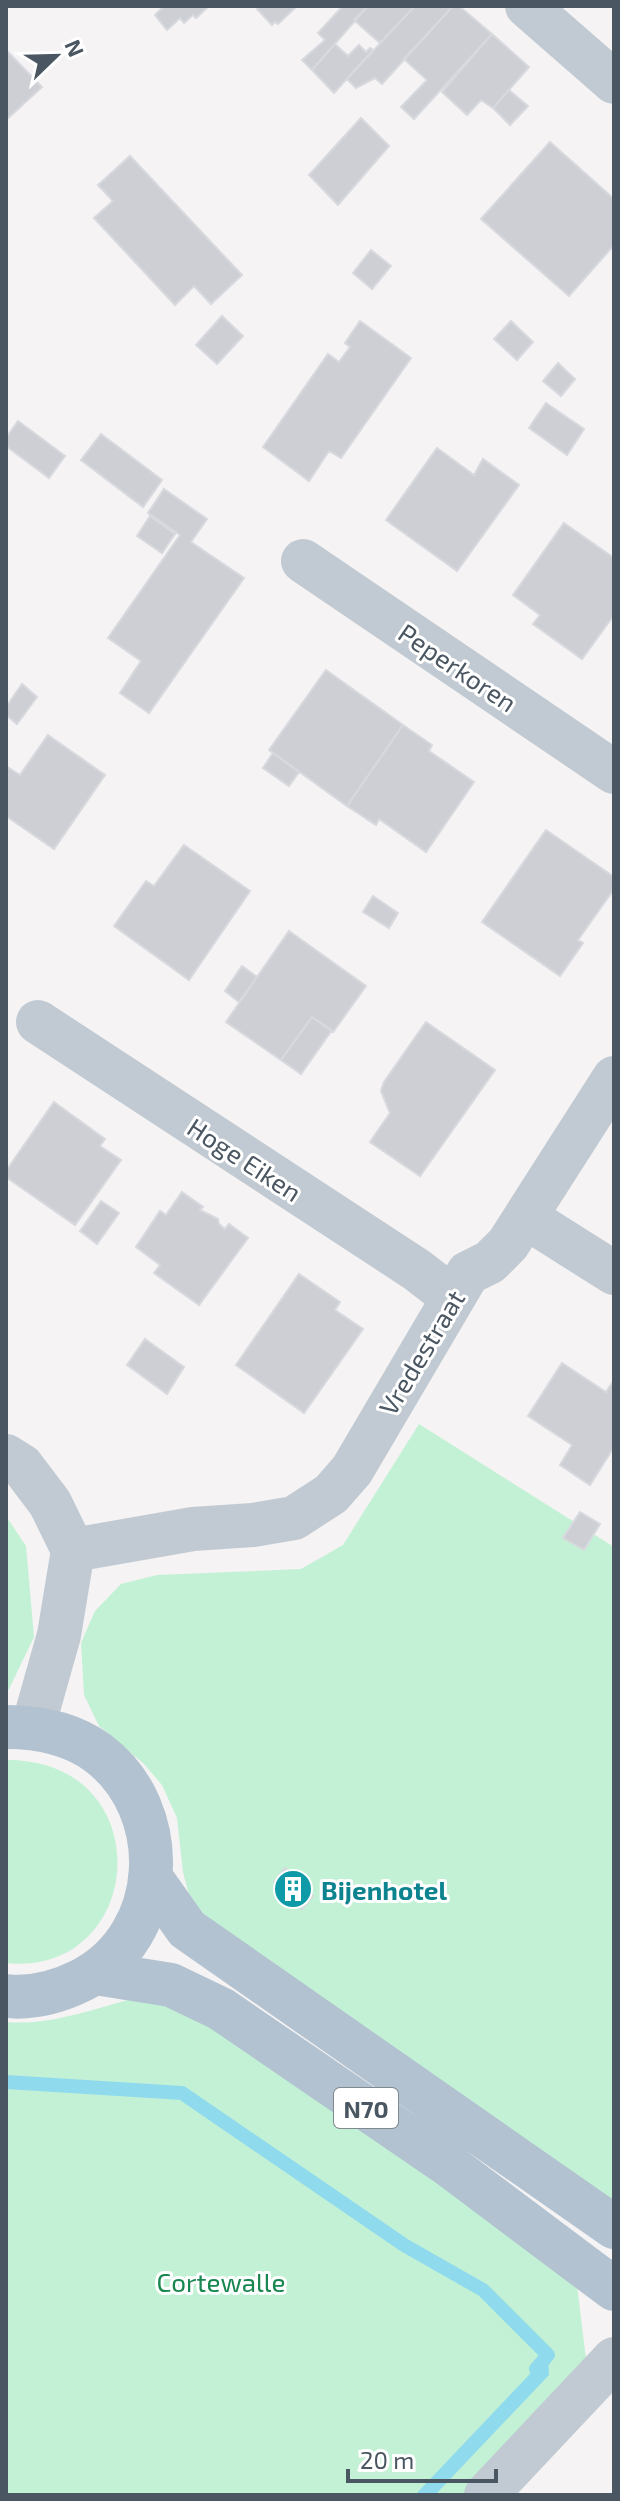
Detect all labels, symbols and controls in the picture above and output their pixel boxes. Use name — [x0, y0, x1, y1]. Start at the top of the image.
north arrow — [16, 16, 96, 96]
text: N — [60, 35, 90, 60]
street label: Peperkoren — [393, 616, 523, 718]
street label: Hoge Eiken — [182, 1111, 308, 1207]
street label: Vredestraat — [372, 1284, 470, 1420]
building icon: Bijenhotel — [272, 1868, 314, 1910]
place label: Bijenhotel — [321, 1874, 448, 1905]
road number: N70 — [334, 2088, 398, 2128]
park label: Cortewalle — [157, 2266, 285, 2297]
scale bar — [348, 2433, 496, 2483]
text: 20 m — [360, 2445, 414, 2474]

